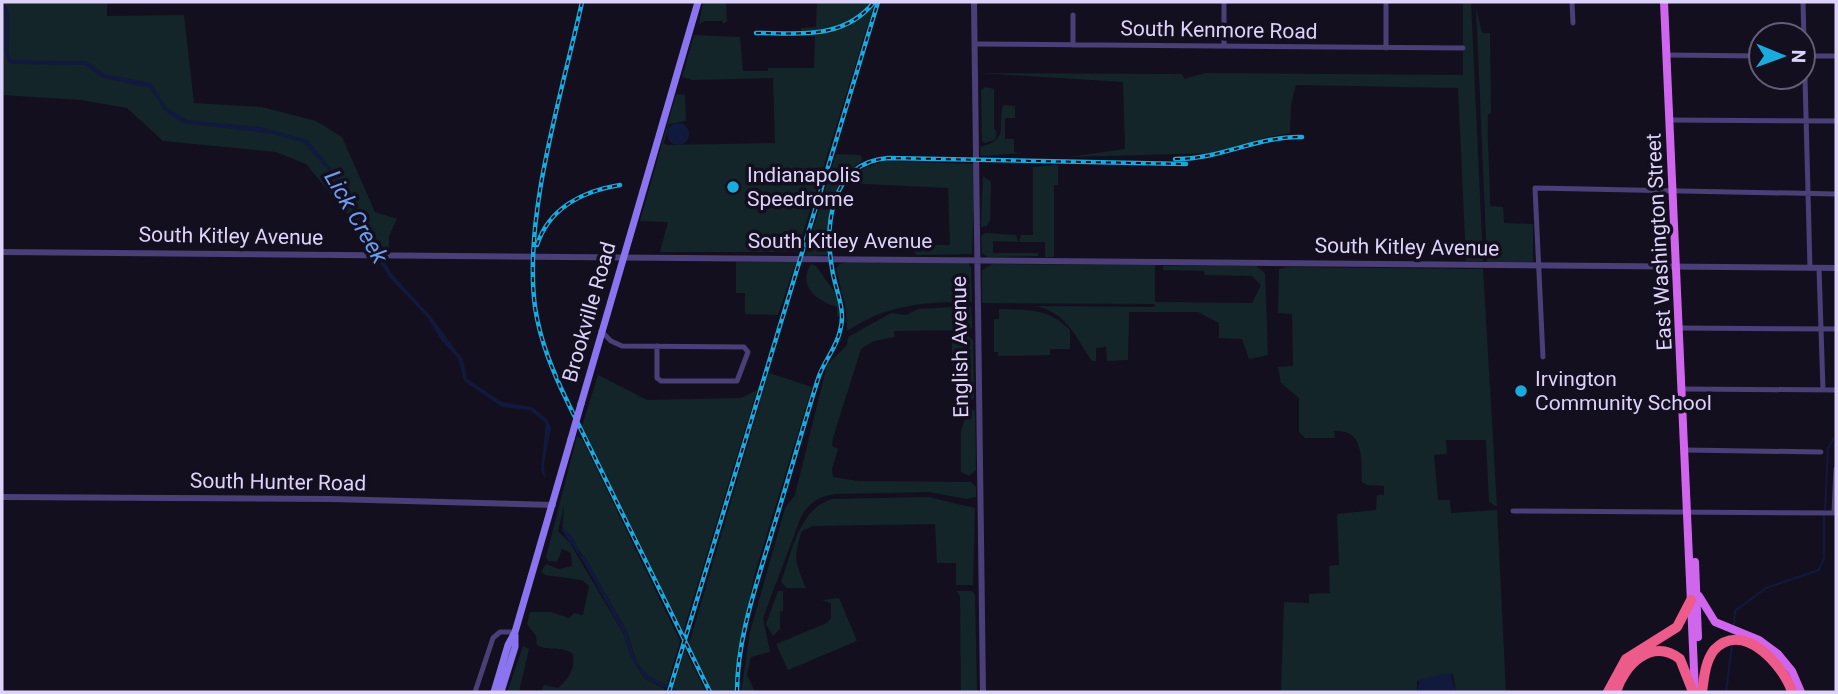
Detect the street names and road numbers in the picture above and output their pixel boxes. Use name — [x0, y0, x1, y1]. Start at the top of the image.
street label: South Kenmore Road — [1120, 16, 1318, 44]
street label: East Washington Street — [1641, 133, 1677, 351]
street label: South Kitley Avenue — [138, 222, 324, 250]
street label: South Kitley Avenue — [748, 229, 932, 253]
street label: South Kitley Avenue — [1314, 233, 1500, 261]
street label: Brookville Road — [558, 239, 620, 385]
street label: English Avenue — [947, 276, 973, 418]
street label: South Hunter Road — [190, 468, 366, 496]

